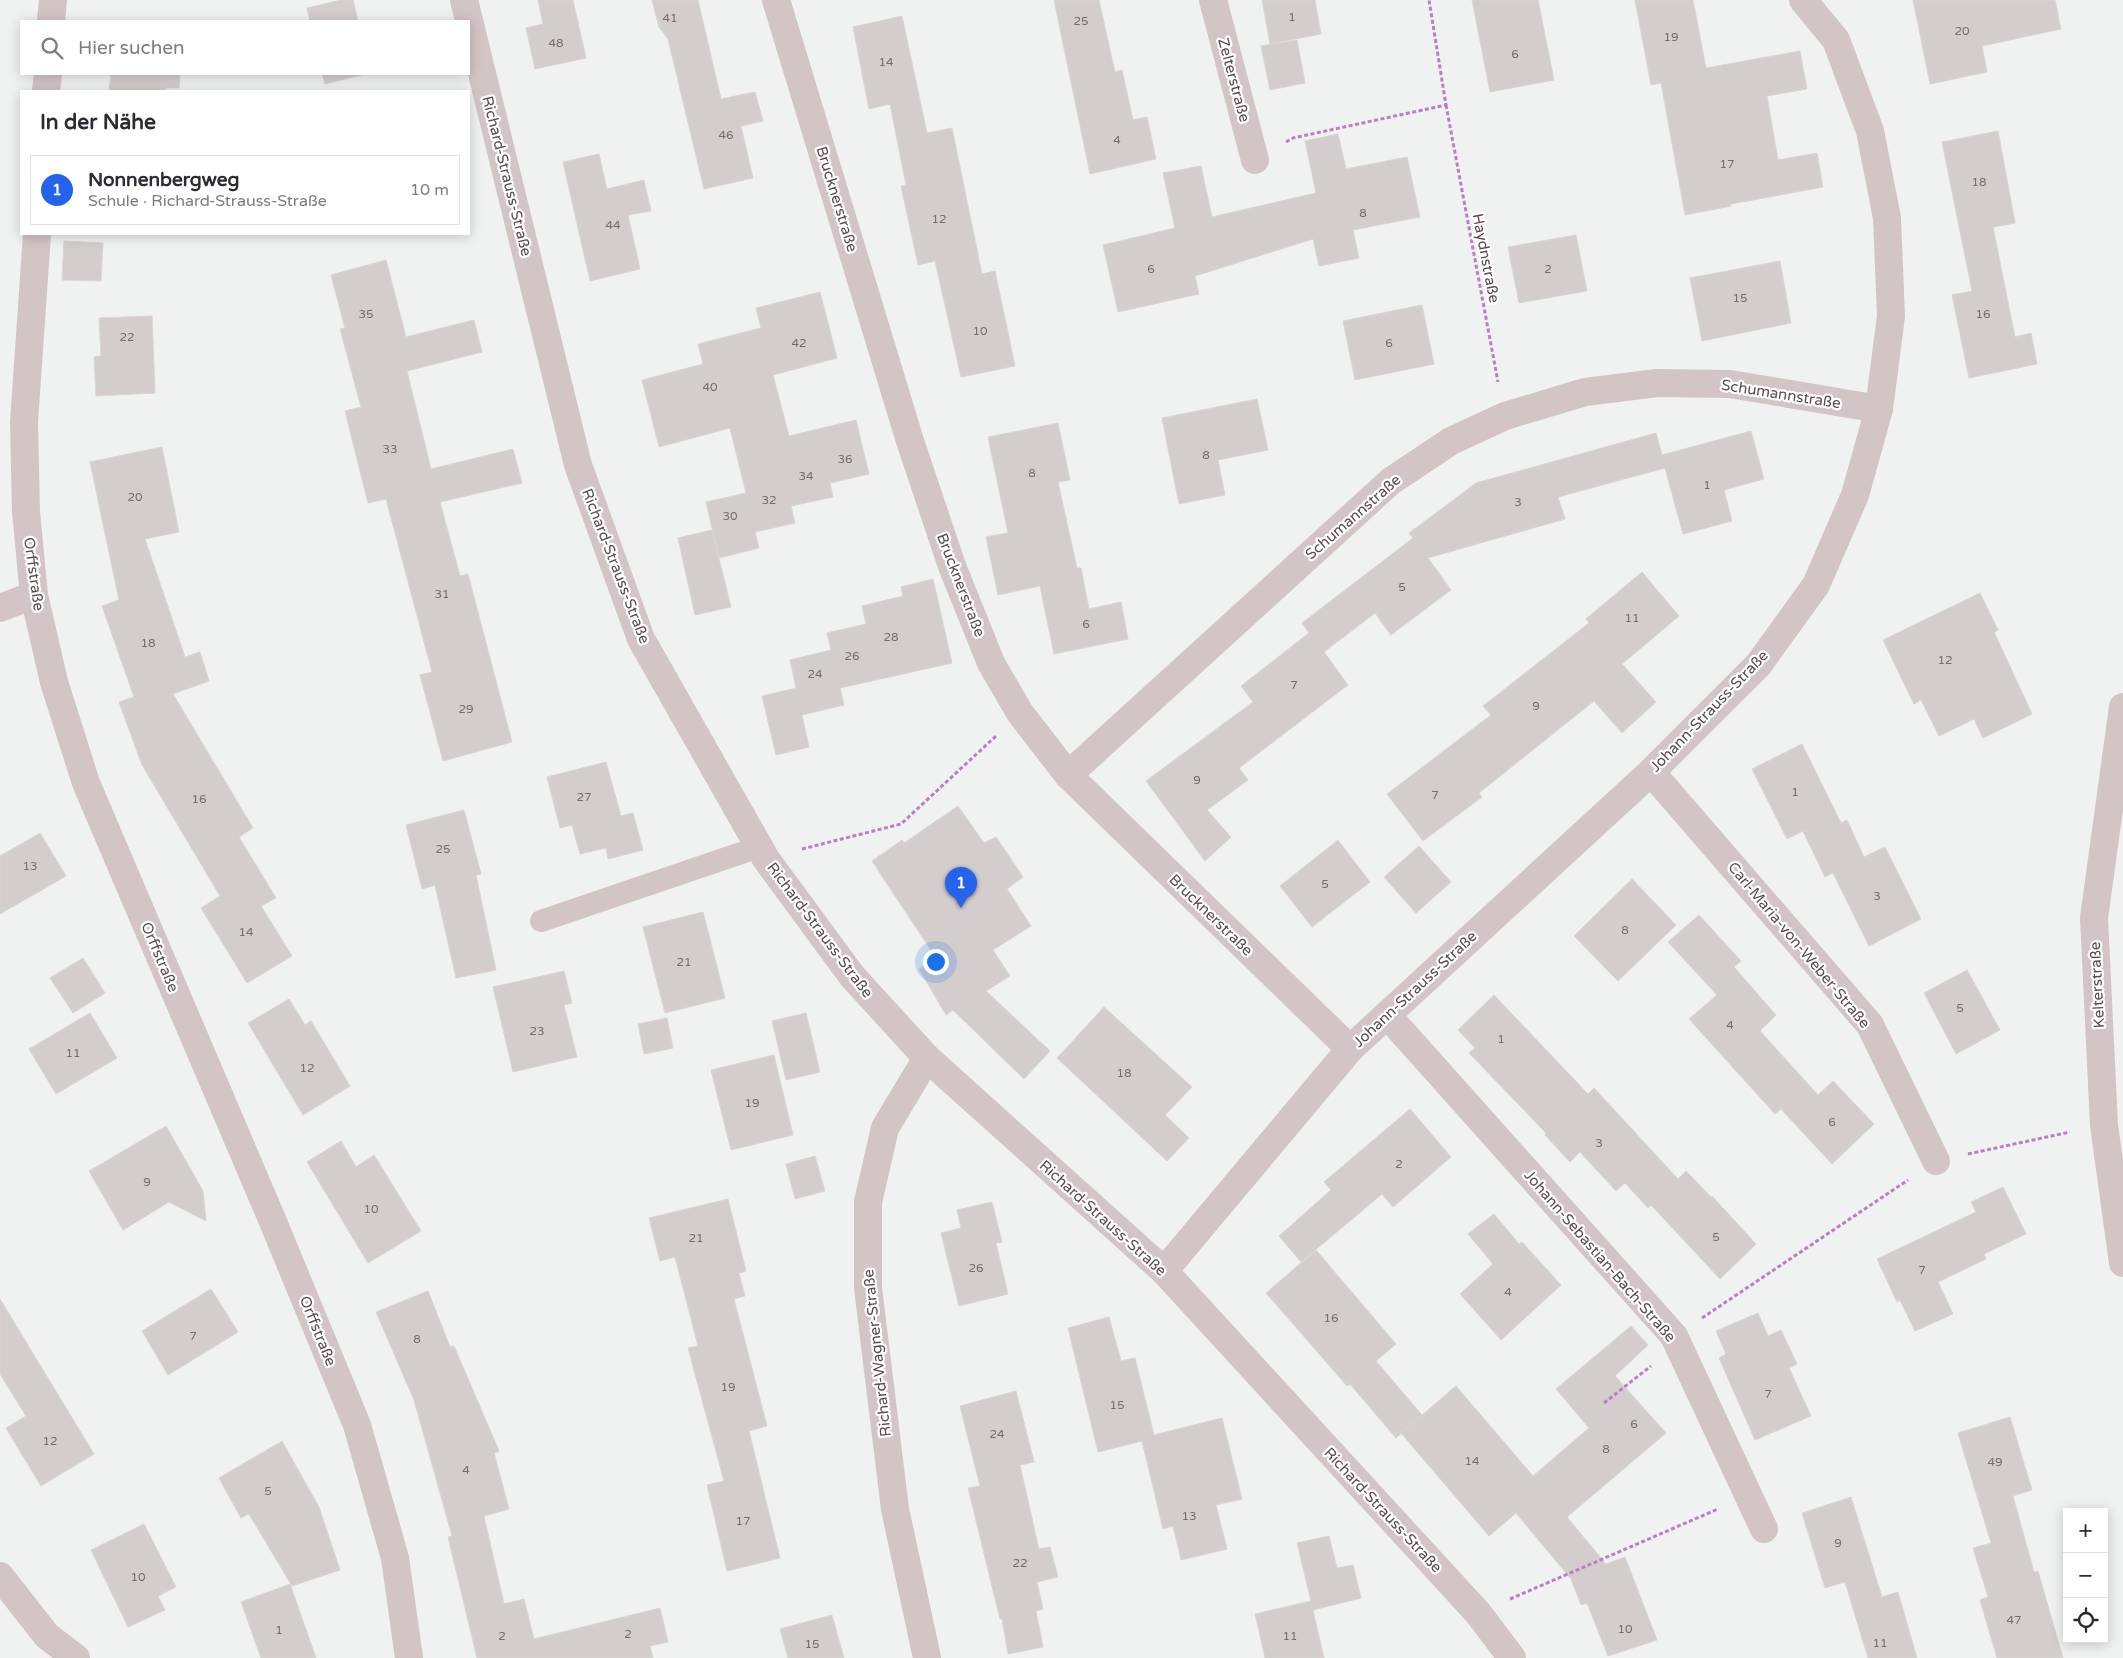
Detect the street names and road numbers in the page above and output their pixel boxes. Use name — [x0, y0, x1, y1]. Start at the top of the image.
street label: Zelterstraße — [1214, 36, 1254, 124]
street label: Richard-Strauss-Straße — [478, 94, 536, 258]
street label: Brucknerstraße — [812, 144, 862, 254]
street label: Haydnstraße — [1468, 212, 1504, 304]
street label: Schumannstraße — [1720, 376, 1842, 412]
street label: Schumannstraße — [1302, 471, 1404, 563]
street label: Richard-Strauss-Straße — [578, 486, 654, 646]
street label: Brucknerstraße — [933, 531, 989, 639]
street label: Orffstraße — [20, 536, 48, 612]
street label: Johann-Strauss-Straße — [1646, 646, 1772, 776]
street label: Carl-Maria-von-Weber-Straße — [1724, 858, 1874, 1032]
street label: Richard-Strauss-Straße — [763, 859, 877, 1001]
street label: Brucknerstraße — [1165, 871, 1257, 959]
street label: Orffstraße — [137, 919, 183, 995]
street label: Johann-Strauss-Straße — [1349, 927, 1481, 1051]
street label: Kelterstraße — [2086, 941, 2108, 1029]
street label: Richard-Strauss-Straße — [1036, 1156, 1170, 1280]
street label: Johann-Sebastian-Bach-Straße — [1520, 1166, 1680, 1346]
street label: Richard-Wagner-Straße — [859, 1268, 895, 1438]
street label: Orffstraße — [296, 1293, 340, 1369]
street label: Richard-Strauss-Straße — [1320, 1444, 1446, 1576]

